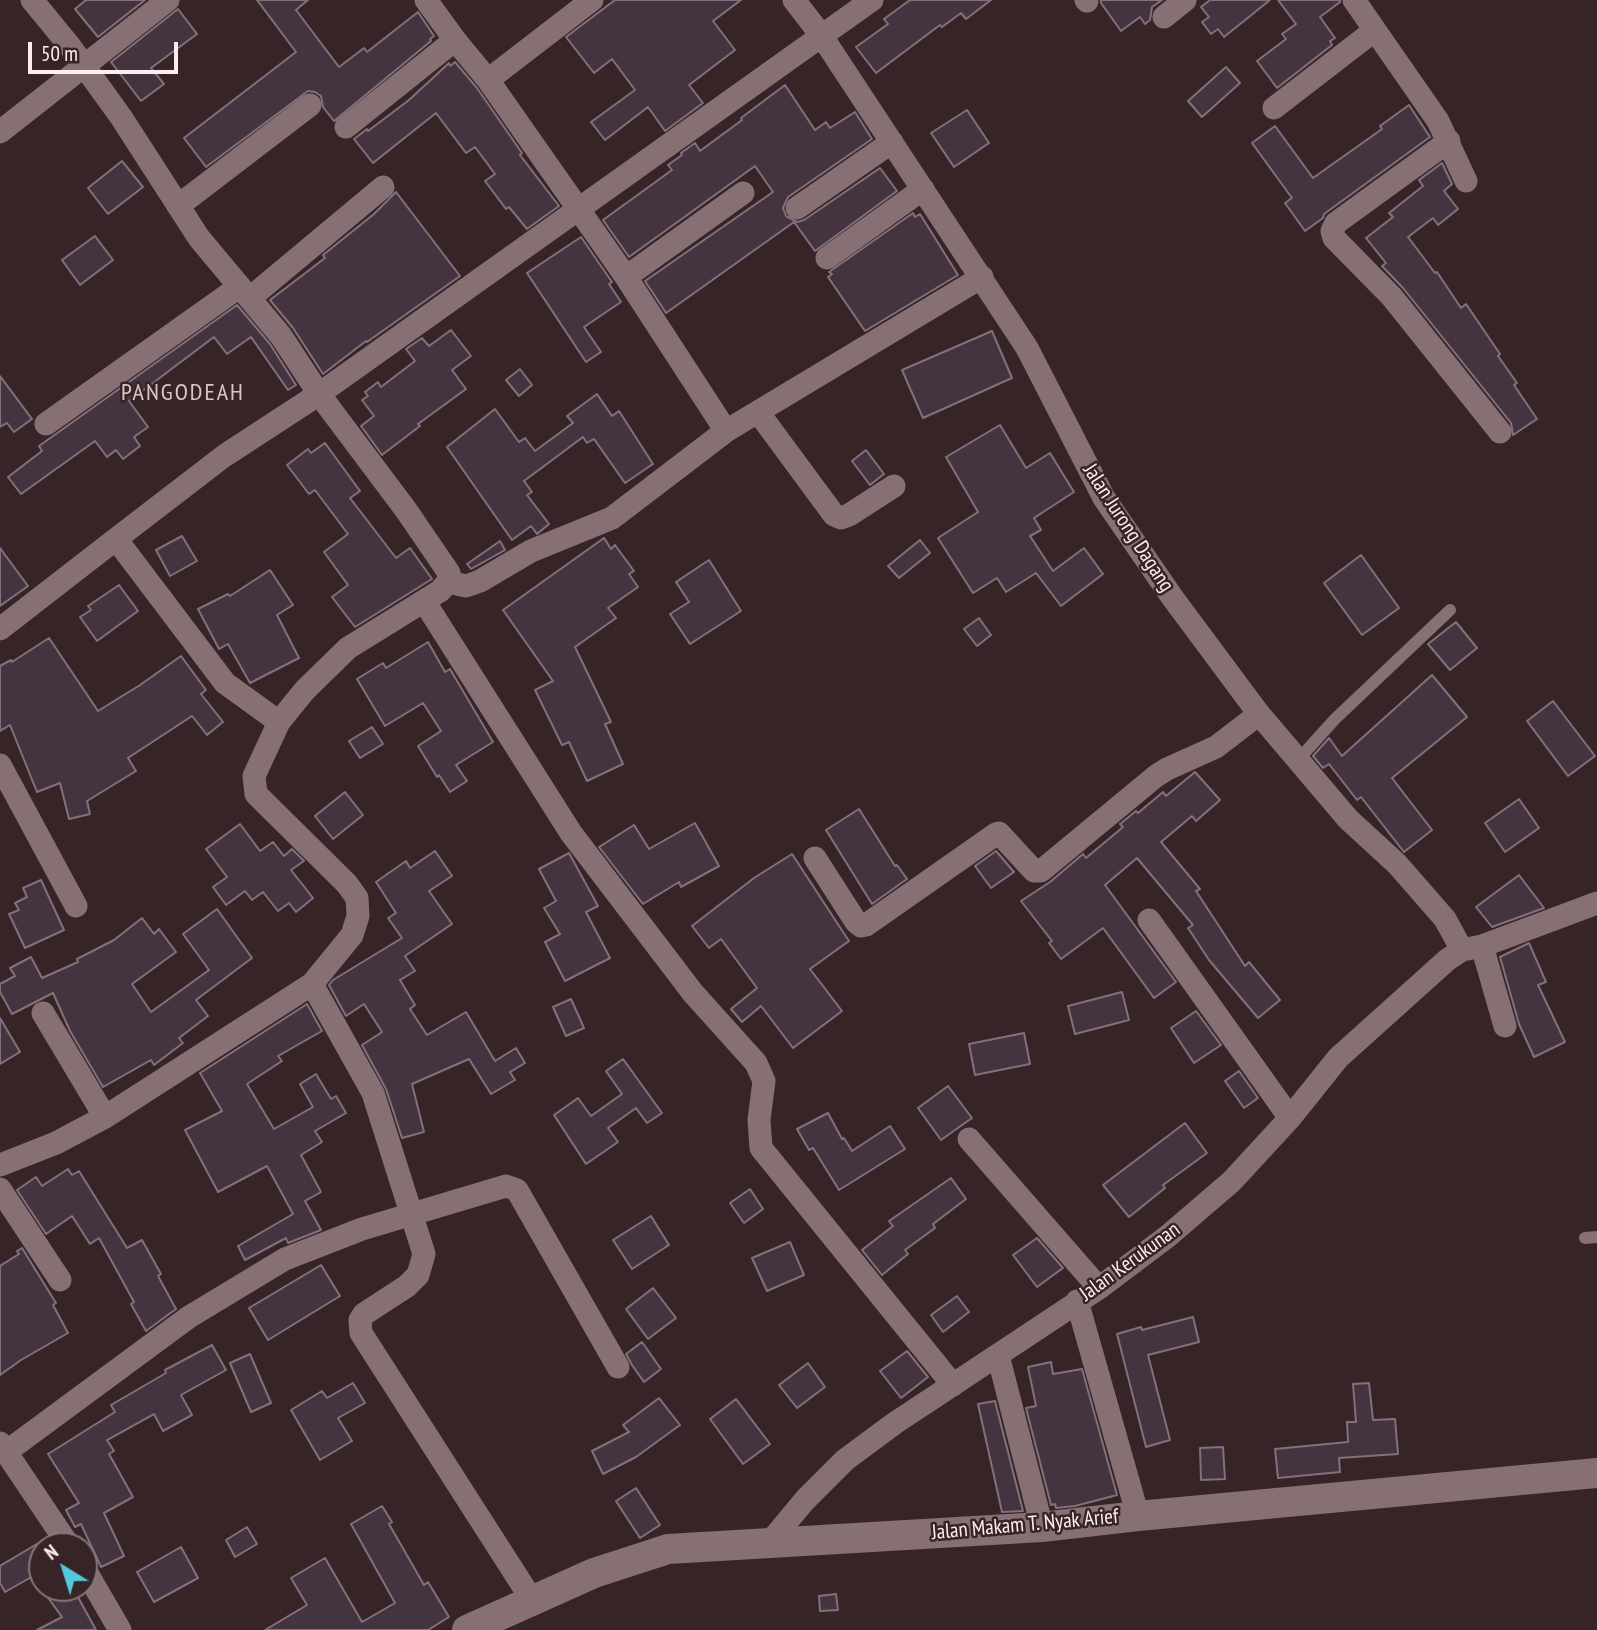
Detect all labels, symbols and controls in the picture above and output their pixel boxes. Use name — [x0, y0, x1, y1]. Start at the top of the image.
scale bar — [32, 28, 182, 72]
text: 50 m — [41, 40, 78, 67]
district label: PANGODEAH — [122, 379, 244, 407]
street label: Jalan Jurong Dagang — [1077, 459, 1179, 597]
street label: Jalan Kerukunan — [1075, 1217, 1185, 1307]
street label: Jalan Makam T. Nyak Arief — [931, 1504, 1119, 1546]
north arrow — [28, 1532, 98, 1602]
text: N — [40, 1539, 63, 1565]

